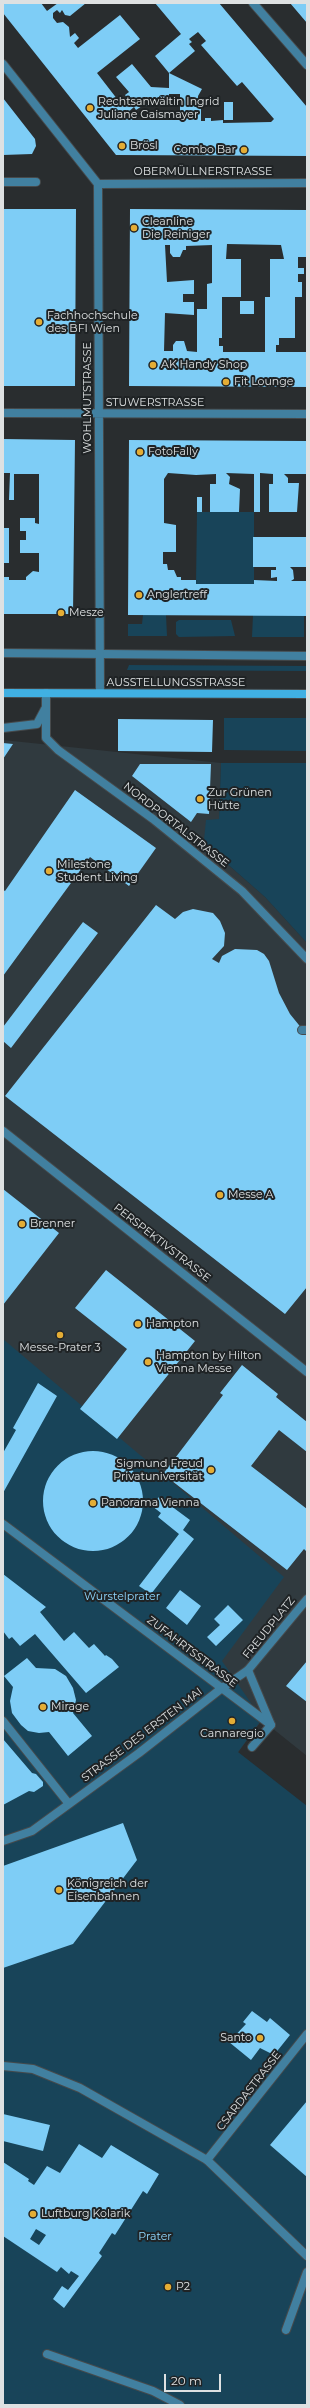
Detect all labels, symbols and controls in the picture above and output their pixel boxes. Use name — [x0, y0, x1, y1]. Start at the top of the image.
place label: Rechtsanwältin Ingrid Juliane Gaismayer — [98, 95, 219, 121]
marker: Rechtsanwältin Ingrid Juliane Gaismayer — [85, 103, 95, 113]
place label: Brösl — [130, 139, 158, 153]
marker: Brösl — [117, 141, 127, 151]
place label: Combo Bar — [173, 143, 236, 157]
marker: Combo Bar — [239, 145, 249, 155]
street label: OBERMÜLLNERSTRASSE — [134, 165, 272, 179]
place label: Cleanline Die Reiniger — [142, 215, 210, 241]
marker: Cleanline Die Reiniger — [129, 223, 139, 233]
place label: Fachhochschule des BFI Wien — [47, 309, 138, 335]
marker: Fachhochschule des BFI Wien — [34, 317, 44, 327]
street label: WOHLMUTSTRASSE — [81, 342, 95, 454]
place label: AK Handy Shop — [161, 358, 247, 372]
marker: AK Handy Shop — [148, 360, 158, 370]
place label: Fit Lounge — [234, 375, 293, 389]
marker: Fit Lounge — [221, 377, 231, 387]
street label: STUWERSTRASSE — [106, 396, 204, 410]
place label: FotoFally — [148, 445, 198, 459]
marker: FotoFally — [135, 447, 145, 457]
place label: Anglertreff — [147, 588, 207, 602]
marker: Anglertreff — [134, 590, 144, 600]
place label: Mesze — [69, 606, 104, 620]
marker: Mesze — [56, 608, 66, 618]
street label: AUSSTELLUNGSSTRASSE — [107, 676, 245, 690]
street label: NORDPORTALSTRASSE — [121, 780, 231, 870]
place label: Zur Grünen Hütte — [208, 786, 272, 812]
marker: Zur Grünen Hütte — [195, 794, 205, 804]
place label: Milestone Student Living — [57, 858, 138, 884]
marker: Milestone Student Living — [44, 866, 54, 876]
place label: Messe A — [228, 1188, 273, 1202]
marker: Messe A — [215, 1190, 225, 1200]
street label: PERSPEKTIVSTRASSE — [111, 1201, 213, 1285]
place label: Brenner — [30, 1217, 75, 1231]
marker: Brenner — [17, 1219, 27, 1229]
place label: Hampton — [146, 1317, 199, 1331]
marker: Hampton — [133, 1319, 143, 1329]
marker: Messe-Prater 3 — [55, 1330, 65, 1340]
place label: Messe-Prater 3 — [19, 1341, 101, 1355]
place label: Hampton by Hilton Vienna Messe — [156, 1349, 262, 1375]
marker: Hampton by Hilton Vienna Messe — [143, 1357, 153, 1367]
place label: Sigmund Freud Privatuniversität — [113, 1457, 203, 1483]
marker: Sigmund Freud Privatuniversität — [206, 1465, 216, 1475]
place label: Panorama Vienna — [101, 1496, 200, 1510]
marker: Panorama Vienna — [88, 1498, 98, 1508]
park label: Wurstelprater — [84, 1590, 160, 1604]
street label: FREUDPLATZ — [240, 1595, 298, 1661]
street label: ZUFAHRTSSTRASSE — [144, 1614, 240, 1690]
street label: STRASSE DES ERSTEN MAI — [79, 1685, 205, 1785]
place label: Mirage — [51, 1700, 89, 1714]
marker: Mirage — [38, 1702, 48, 1712]
marker: Cannaregio — [227, 1716, 237, 1726]
place label: Cannaregio — [200, 1727, 264, 1741]
place label: Königreich der Eisenbahnen — [67, 1877, 148, 1903]
marker: Königreich der Eisenbahnen — [54, 1885, 64, 1895]
place label: Santo — [220, 2031, 252, 2045]
marker: Santo — [255, 2033, 265, 2043]
street label: CSARDASTRASSE — [214, 2049, 284, 2133]
place label: Luftburg Kolarik — [41, 2207, 130, 2221]
marker: Luftburg Kolarik — [28, 2209, 38, 2219]
park label: Prater — [138, 2230, 172, 2244]
place label: P2 — [176, 2280, 190, 2294]
marker: P2 — [163, 2282, 173, 2292]
scale bar — [166, 2366, 223, 2392]
text: 20 m — [171, 2373, 202, 2388]

